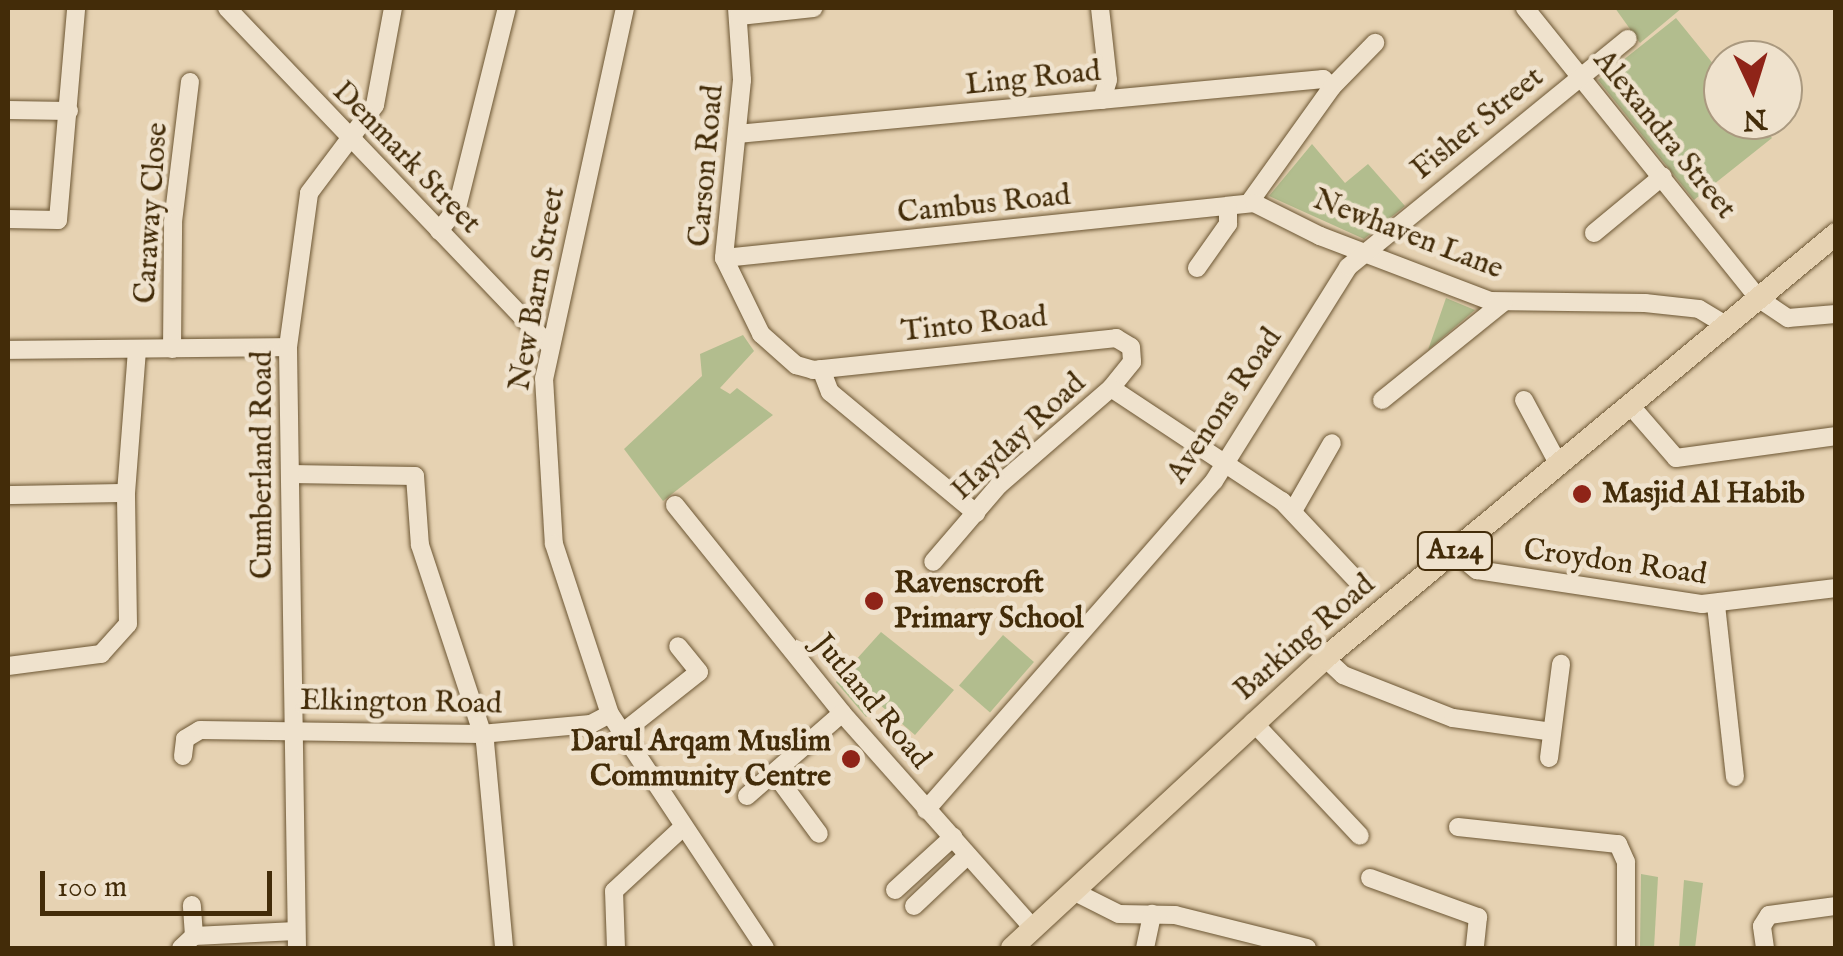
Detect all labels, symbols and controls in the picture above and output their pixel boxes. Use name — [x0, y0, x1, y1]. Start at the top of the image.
north arrow — [1703, 40, 1803, 140]
street label: Alexandra Street — [1585, 43, 1743, 227]
street label: Ling Road — [964, 54, 1102, 104]
street label: Fisher Street — [1405, 60, 1551, 188]
street label: Denmark Street — [324, 74, 488, 242]
street label: Carson Road — [682, 84, 732, 248]
text: N — [1742, 100, 1768, 137]
street label: Caraway Close — [128, 121, 176, 305]
street label: Cambus Road — [896, 178, 1072, 232]
street label: Newhaven Lane — [1308, 182, 1508, 288]
street label: New Barn Street — [502, 184, 574, 394]
street label: Tinto Road — [899, 299, 1049, 351]
street label: Avenons Road — [1160, 322, 1290, 490]
street label: Cumberland Road — [245, 351, 281, 579]
street label: Hayday Road — [944, 366, 1094, 508]
place label: Masjid Al Habib — [1602, 476, 1805, 512]
marker: Masjid Al Habib — [1571, 483, 1593, 505]
road number: A124 — [1415, 528, 1495, 574]
street label: Croydon Road — [1521, 532, 1709, 594]
place label: Ravenscroft Primary School — [894, 566, 1083, 636]
street label: Barking Road — [1227, 567, 1383, 709]
marker: Ravenscroft Primary School — [863, 590, 885, 612]
street label: Jutland Road — [804, 627, 938, 777]
street label: Elkington Road — [300, 683, 502, 723]
place label: Darul Arqam Muslim Community Centre — [570, 724, 831, 794]
marker: Darul Arqam Muslim Community Centre — [840, 748, 862, 770]
scale bar — [45, 851, 278, 913]
text: 100 m — [57, 869, 127, 907]

